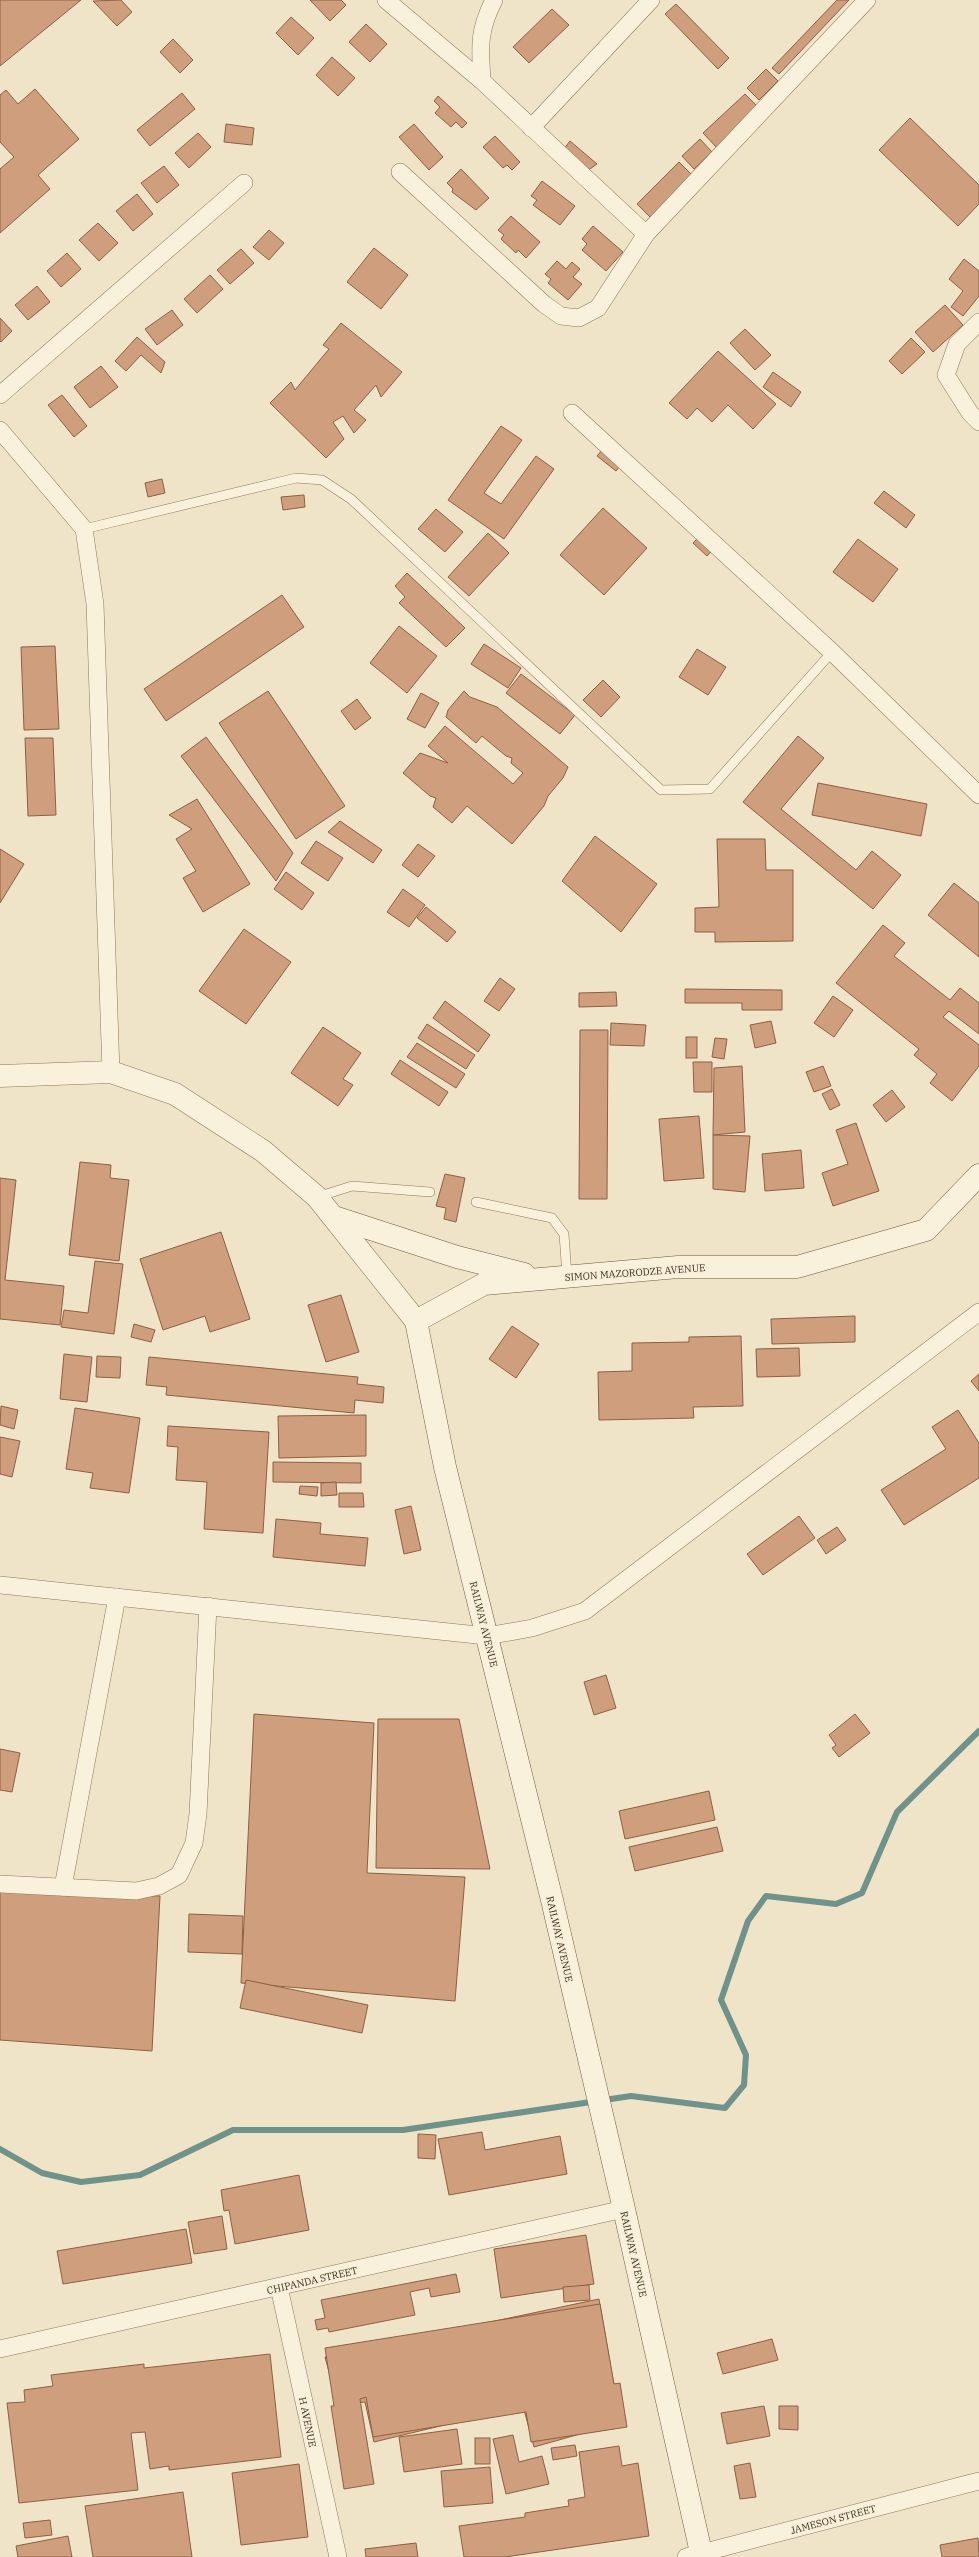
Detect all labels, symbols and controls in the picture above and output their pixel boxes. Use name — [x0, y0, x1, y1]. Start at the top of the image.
street label: SIMON MAZORODZE AVENUE — [564, 1261, 706, 1284]
street label: RAILWAY AVENUE — [467, 1580, 500, 1668]
street label: RAILWAY AVENUE — [543, 1895, 576, 1983]
street label: RAILWAY AVENUE — [617, 2210, 650, 2298]
street label: CHIPANDA STREET — [266, 2264, 359, 2297]
street label: H AVENUE — [296, 2396, 319, 2448]
street label: JAMESON STREET — [789, 2502, 878, 2537]

